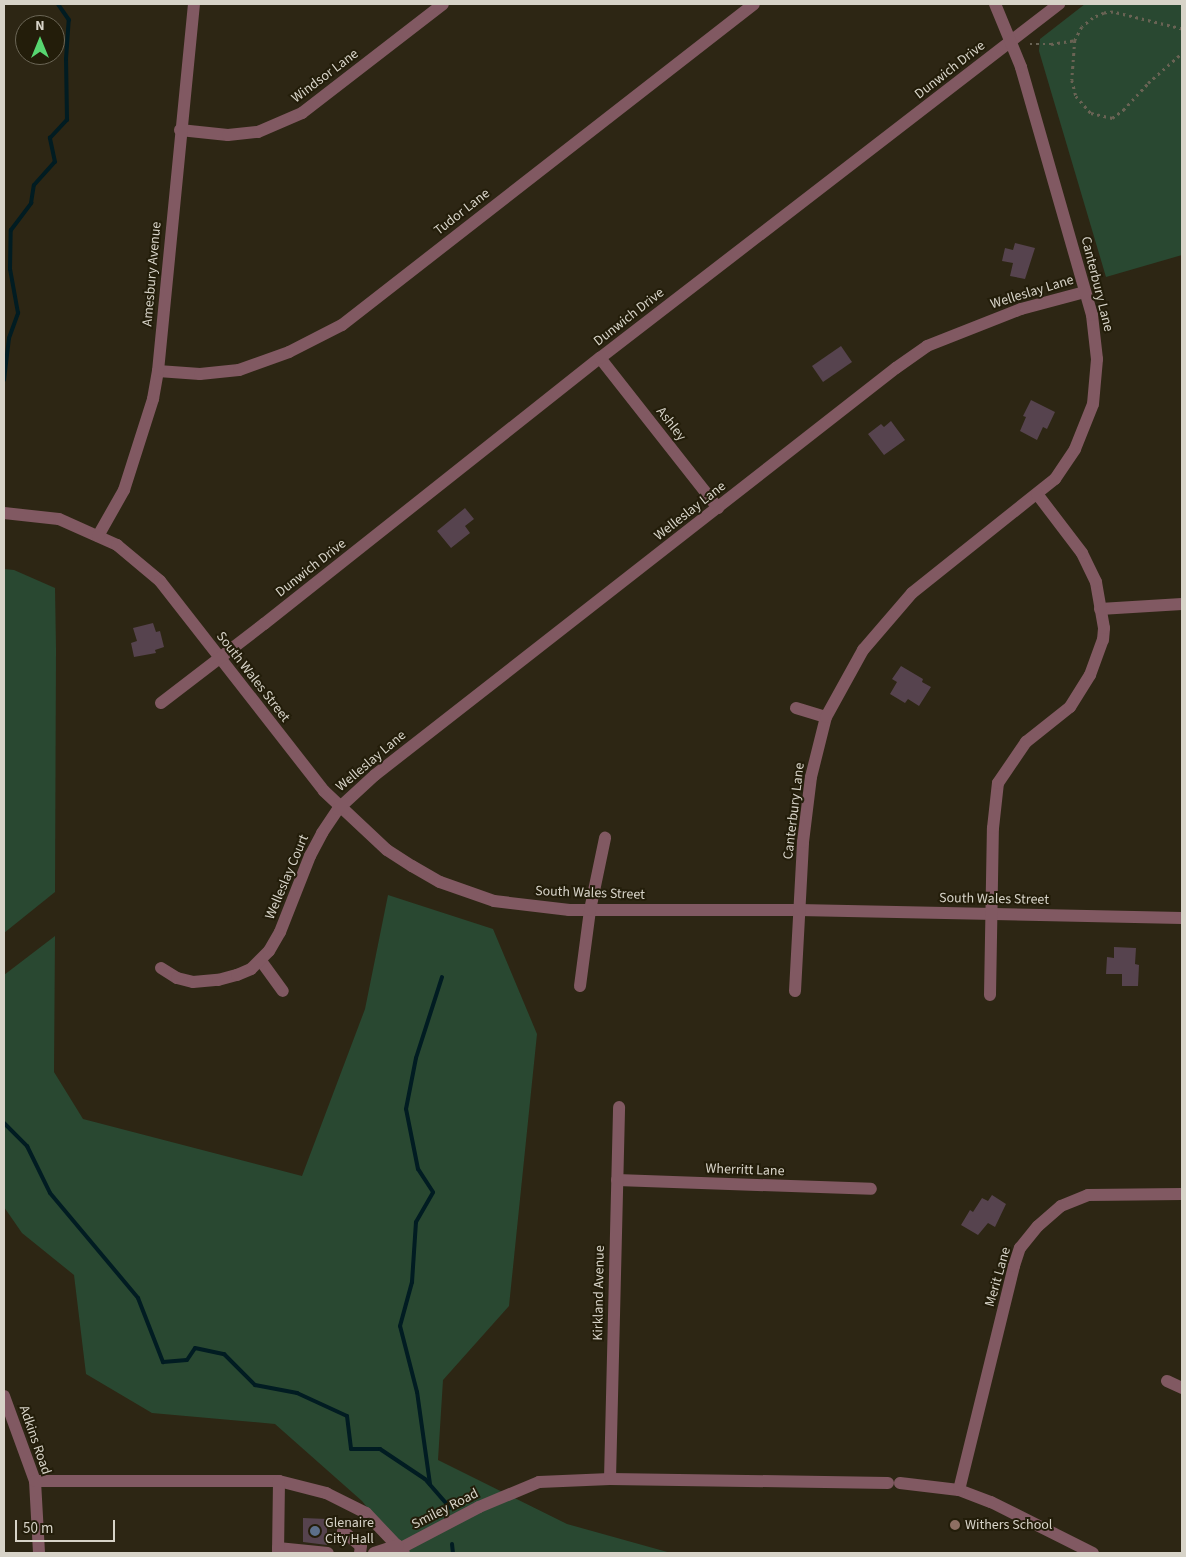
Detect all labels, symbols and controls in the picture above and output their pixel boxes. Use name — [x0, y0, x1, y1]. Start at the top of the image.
north arrow — [15, 15, 65, 65]
text: N — [35, 16, 45, 36]
street label: Dunwich Drive — [912, 37, 988, 103]
street label: Windsor Lane — [288, 45, 362, 107]
street label: Tudor Lane — [431, 185, 493, 239]
street label: Amesbury Avenue — [139, 221, 165, 327]
street label: Canterbury Lane — [1077, 235, 1117, 333]
street label: Welleslay Lane — [988, 271, 1076, 313]
street label: Dunwich Drive — [591, 284, 667, 350]
street label: Ashley — [653, 404, 689, 444]
street label: Welleslay Lane — [651, 478, 729, 544]
street label: Dunwich Drive — [273, 535, 349, 601]
street label: South Wales Street — [213, 629, 293, 725]
street label: Welleslay Lane — [333, 727, 409, 795]
street label: Canterbury Lane — [780, 762, 808, 860]
street label: Welleslay Court — [262, 832, 312, 922]
street label: South Wales Street — [535, 883, 645, 903]
street label: South Wales Street — [939, 890, 1049, 908]
street label: Wherritt Lane — [705, 1160, 785, 1180]
street label: Kirkland Avenue — [590, 1245, 608, 1341]
street label: Merit Lane — [981, 1245, 1015, 1309]
street label: Adkins Road — [15, 1403, 55, 1477]
street label: Smiley Road — [409, 1485, 481, 1533]
scale bar — [18, 1510, 118, 1542]
place label: Glenaire City Hall — [325, 1515, 374, 1548]
place label: Withers School — [965, 1517, 1052, 1533]
text: 50 m — [23, 1518, 53, 1539]
marker: Withers School — [949, 1519, 961, 1531]
marker: Glenaire City Hall — [309, 1525, 321, 1537]

